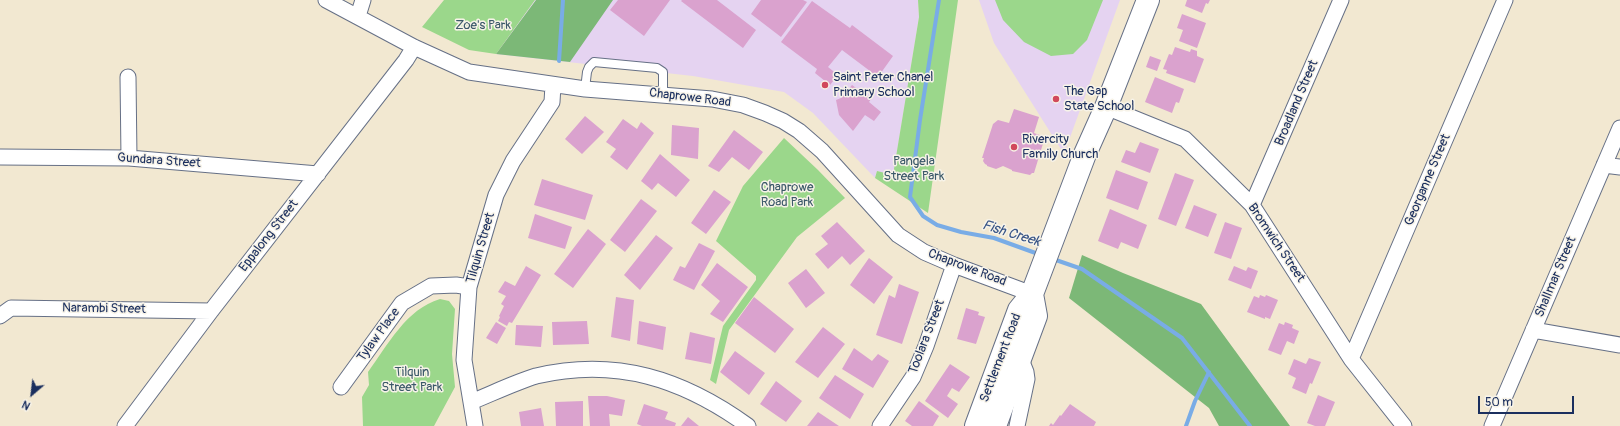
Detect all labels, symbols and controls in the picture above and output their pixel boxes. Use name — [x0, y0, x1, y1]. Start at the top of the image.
park label: Zoe's Park — [455, 18, 511, 34]
street label: Broadland Street — [1272, 58, 1322, 148]
place label: Saint Peter Chanel Primary School — [833, 70, 933, 101]
marker: Saint Peter Chanel Primary School — [820, 80, 830, 90]
place label: The Gap State School — [1064, 84, 1134, 115]
street label: Chaprowe Road — [648, 85, 732, 111]
marker: The Gap State School — [1051, 94, 1061, 104]
place label: Rivercity Family Church — [1022, 132, 1098, 163]
street label: Georganne Street — [1402, 132, 1454, 228]
marker: Rivercity Family Church — [1009, 142, 1019, 152]
street label: Gundara Street — [117, 150, 201, 172]
park label: Pangela Street Park — [884, 154, 944, 185]
park label: Chaprowe Road Park — [761, 180, 813, 211]
street label: Eppalong Street — [236, 197, 302, 275]
street label: Bromwich Street — [1244, 201, 1308, 285]
street label: Tilquin Street — [463, 211, 499, 285]
water label: Fish Creek — [980, 217, 1042, 251]
street label: Shallmar Street — [1532, 234, 1580, 320]
street label: Chaprowe Road — [926, 246, 1008, 290]
street label: Toolara Street — [906, 298, 948, 376]
street label: Narambi Street — [62, 300, 146, 318]
street label: Tylaw Place — [354, 305, 404, 365]
street label: Settlement Road — [977, 311, 1025, 405]
park label: Tilquin Street Park — [382, 365, 442, 396]
north arrow — [12, 374, 52, 414]
scale bar — [1480, 388, 1576, 414]
text: 50 m — [1485, 395, 1513, 410]
text: N — [20, 398, 32, 413]

